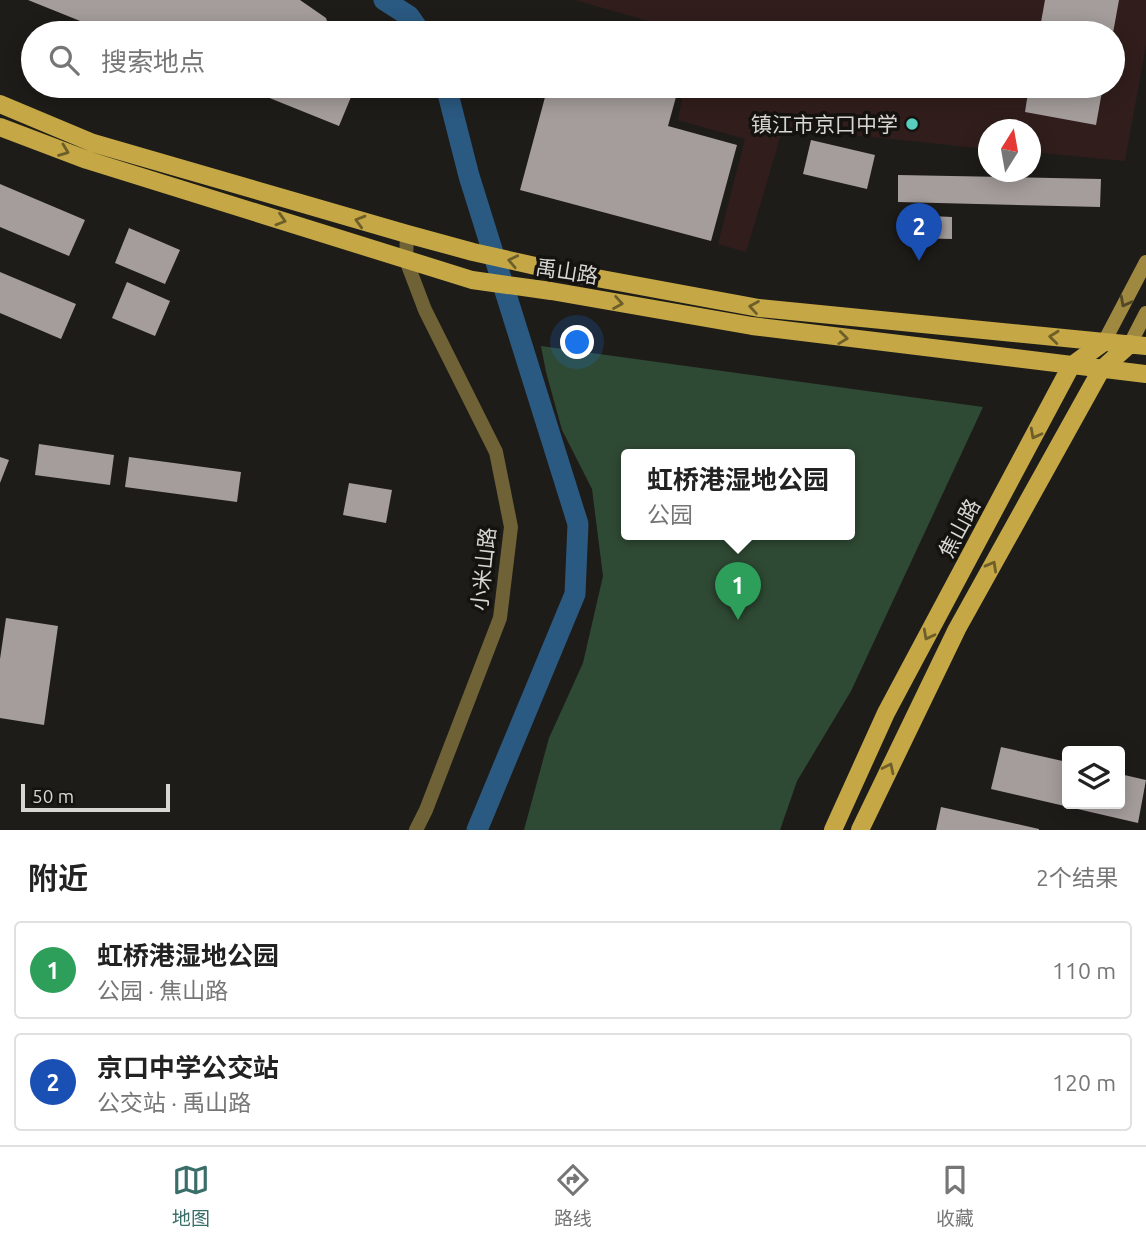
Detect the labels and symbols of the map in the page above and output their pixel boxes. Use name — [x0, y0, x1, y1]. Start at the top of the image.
place label: 镇江市京口中学 — [751, 112, 898, 136]
marker: 镇江市京口中学 — [904, 116, 920, 132]
north arrow — [978, 119, 1041, 182]
one-way arrow — [57, 143, 69, 157]
pin: 2 — [896, 203, 942, 261]
one-way arrow — [274, 211, 286, 226]
one-way arrow — [354, 214, 366, 229]
street label: 禹山路 — [534, 254, 600, 288]
one-way arrow — [507, 255, 519, 269]
one-way arrow — [612, 295, 624, 310]
one-way arrow — [1120, 295, 1133, 307]
one-way arrow — [748, 300, 760, 315]
your location — [560, 325, 594, 359]
one-way arrow — [837, 330, 849, 345]
one-way arrow — [1048, 330, 1059, 345]
one-way arrow — [1030, 427, 1043, 439]
street label: 焦山路 — [934, 495, 984, 561]
street label: 小米山路 — [467, 526, 499, 612]
one-way arrow — [984, 560, 997, 573]
pin: 1 — [715, 562, 761, 620]
one-way arrow — [923, 627, 936, 640]
one-way arrow — [881, 763, 895, 775]
scale bar — [21, 781, 170, 813]

